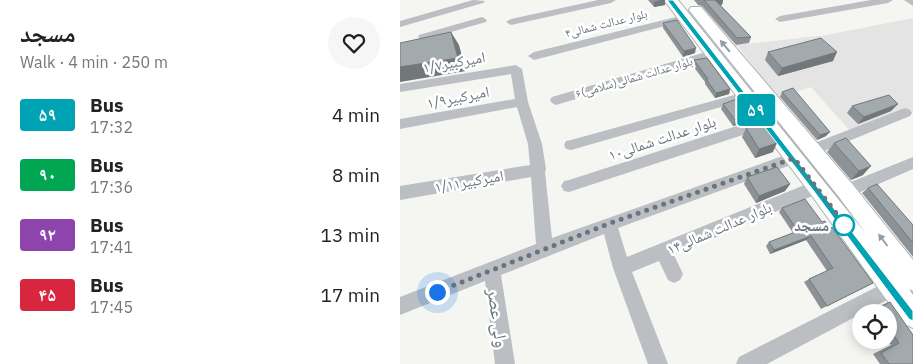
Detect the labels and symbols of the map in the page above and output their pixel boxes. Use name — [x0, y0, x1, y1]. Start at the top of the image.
street label: بلوار عدالت شمالی۴ — [563, 6, 649, 41]
one-way arrow — [720, 40, 731, 53]
street label: امیرکبیر۱/۷ — [421, 47, 487, 77]
street label: ۶بلوار عدالت شمالی(سلامی) — [574, 53, 694, 101]
street label: امیرکبیر۱/۹ — [425, 82, 491, 112]
line badge: ۵۹ — [734, 94, 778, 126]
street label: بلوار عدالت شمالی۱۰ — [606, 112, 718, 165]
street label: امیرکبیر۱/۱۱ — [433, 166, 505, 196]
street label: بلوار عدالت شمالی۱۴ — [664, 197, 775, 260]
marker: مسجد — [833, 214, 855, 236]
place label: مسجد — [794, 216, 829, 235]
one-way arrow — [878, 234, 889, 247]
your location — [425, 280, 450, 305]
street label: ولی عصر — [482, 286, 514, 349]

